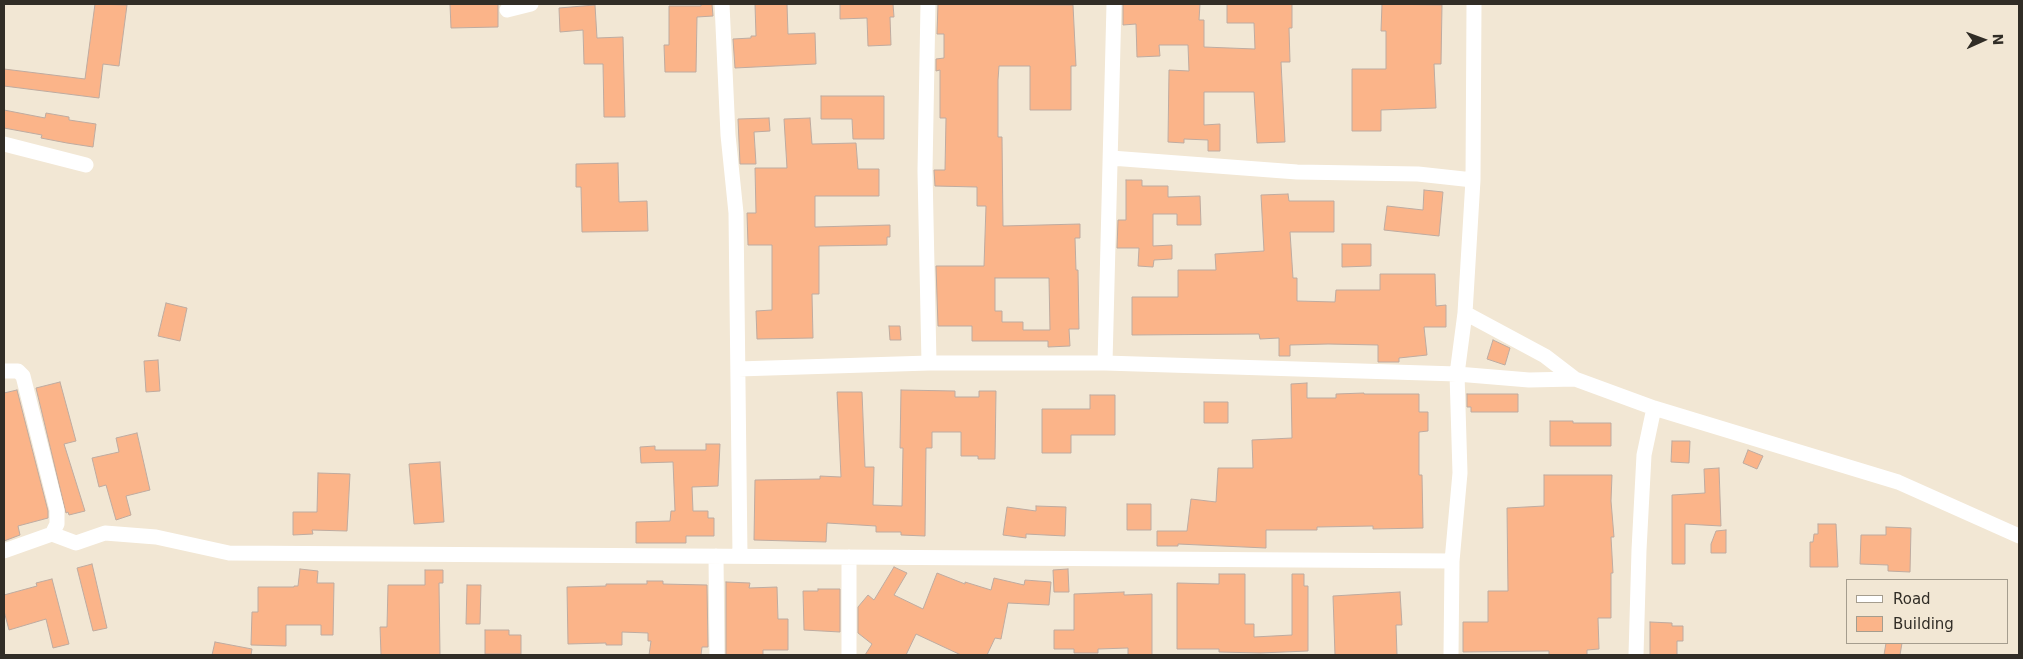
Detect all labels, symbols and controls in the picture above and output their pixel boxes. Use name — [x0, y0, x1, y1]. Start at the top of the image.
north arrow — [1958, 15, 2008, 65]
text: N — [1990, 33, 2006, 46]
legend — [1846, 579, 2008, 644]
text: Road — [1893, 590, 1931, 608]
text: Building — [1893, 615, 1954, 633]

